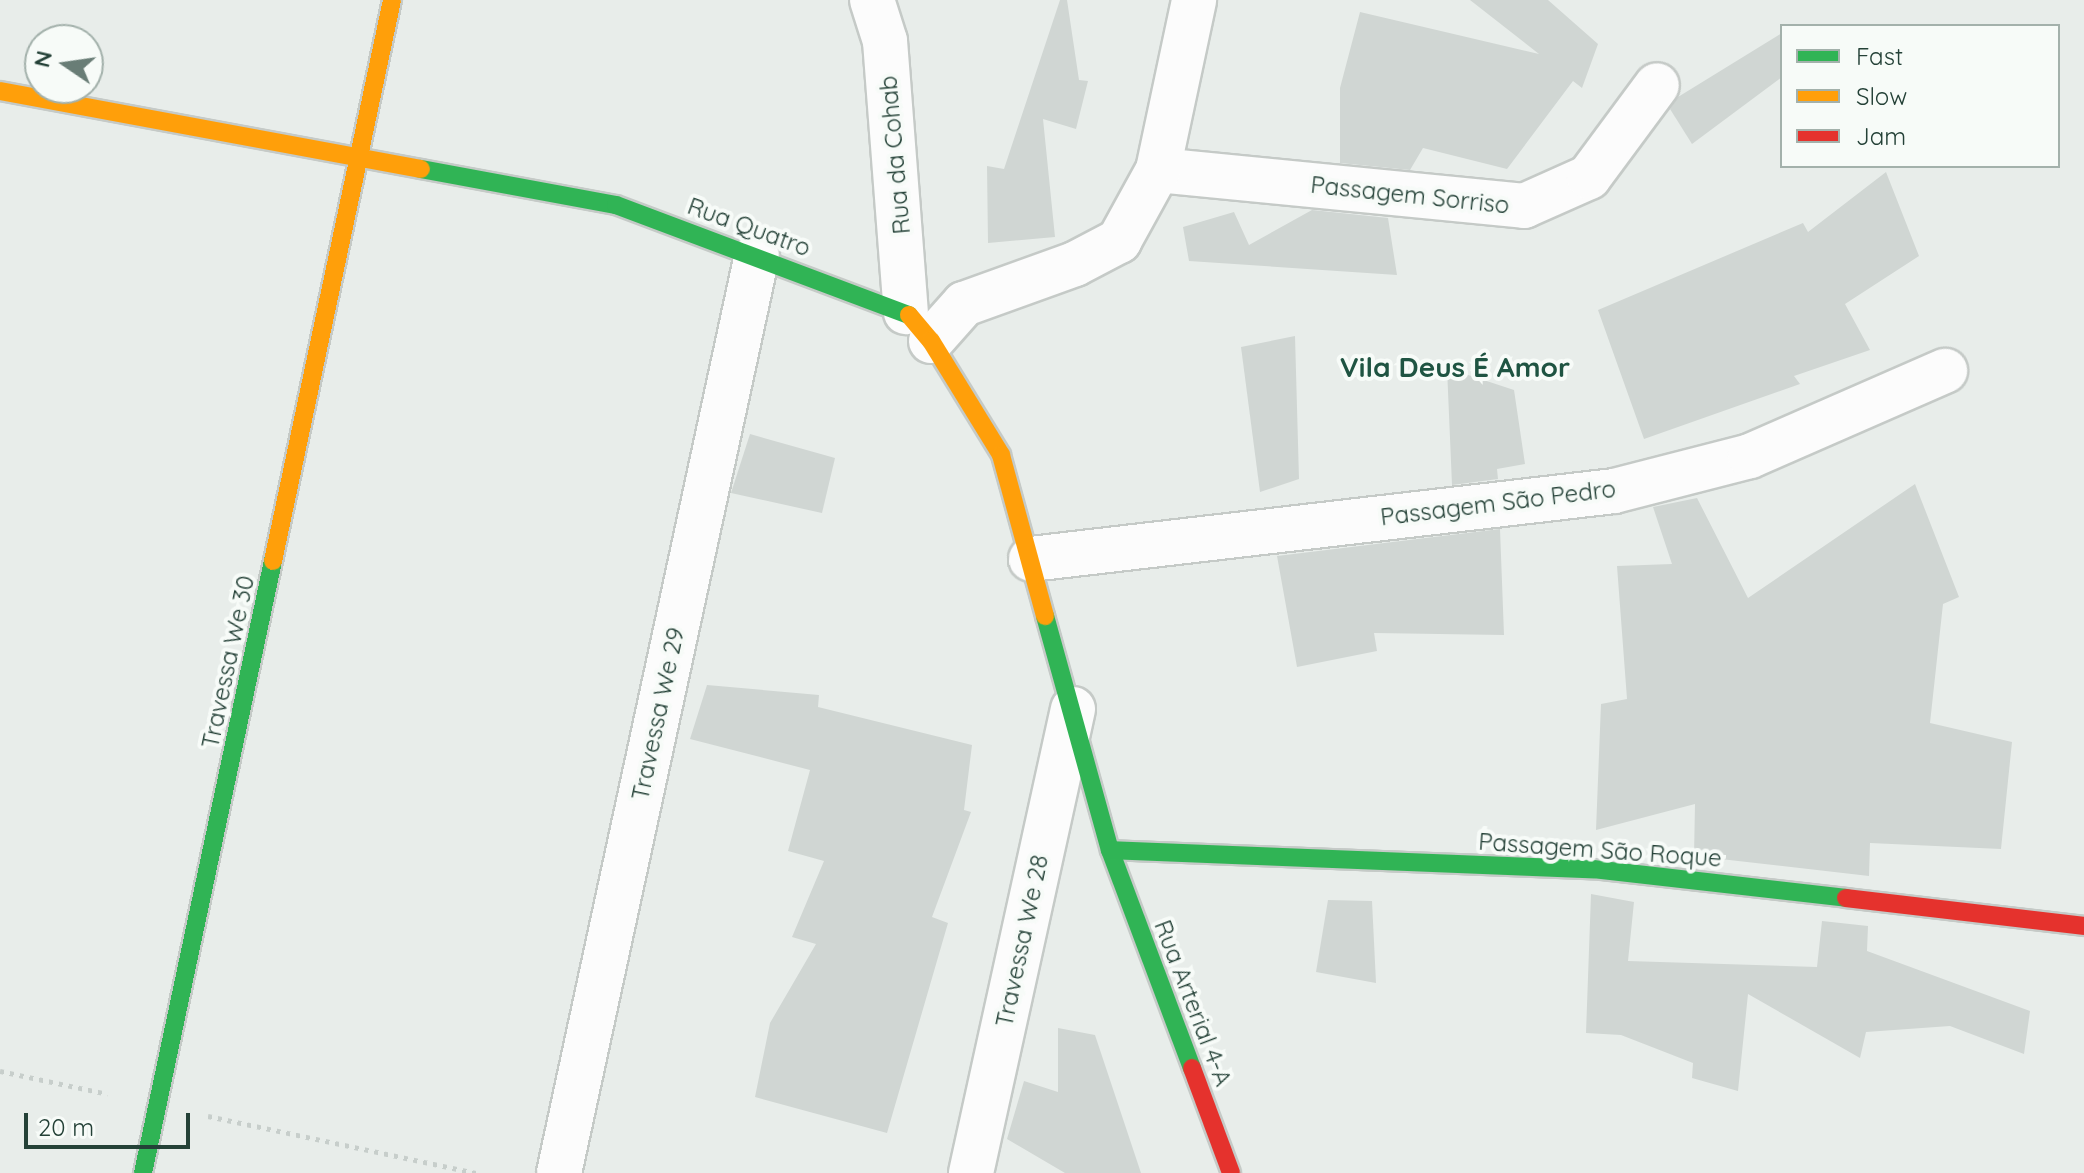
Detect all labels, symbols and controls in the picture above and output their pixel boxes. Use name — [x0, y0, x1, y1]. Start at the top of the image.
north arrow — [24, 24, 104, 104]
legend — [1780, 24, 2060, 168]
text: Fast — [1856, 41, 1903, 71]
text: N — [27, 48, 58, 70]
street label: Rua da Cohab — [874, 74, 916, 236]
text: Slow — [1856, 81, 1907, 111]
text: Jam — [1856, 121, 1906, 151]
street label: Passagem Sorriso — [1309, 170, 1511, 220]
street label: Rua Quatro — [684, 191, 814, 263]
district label: Vila Deus É Amor — [1340, 350, 1570, 384]
street label: Passagem São Pedro — [1379, 474, 1617, 532]
street label: Travessa We 30 — [196, 573, 260, 751]
street label: Travessa We 29 — [626, 625, 690, 803]
street label: Passagem São Roque — [1477, 827, 1723, 873]
street label: Travessa We 28 — [990, 852, 1054, 1030]
street label: Rua Arterial 4-A — [1148, 916, 1238, 1090]
scale bar — [28, 1097, 194, 1147]
text: 20 m — [38, 1112, 94, 1142]

